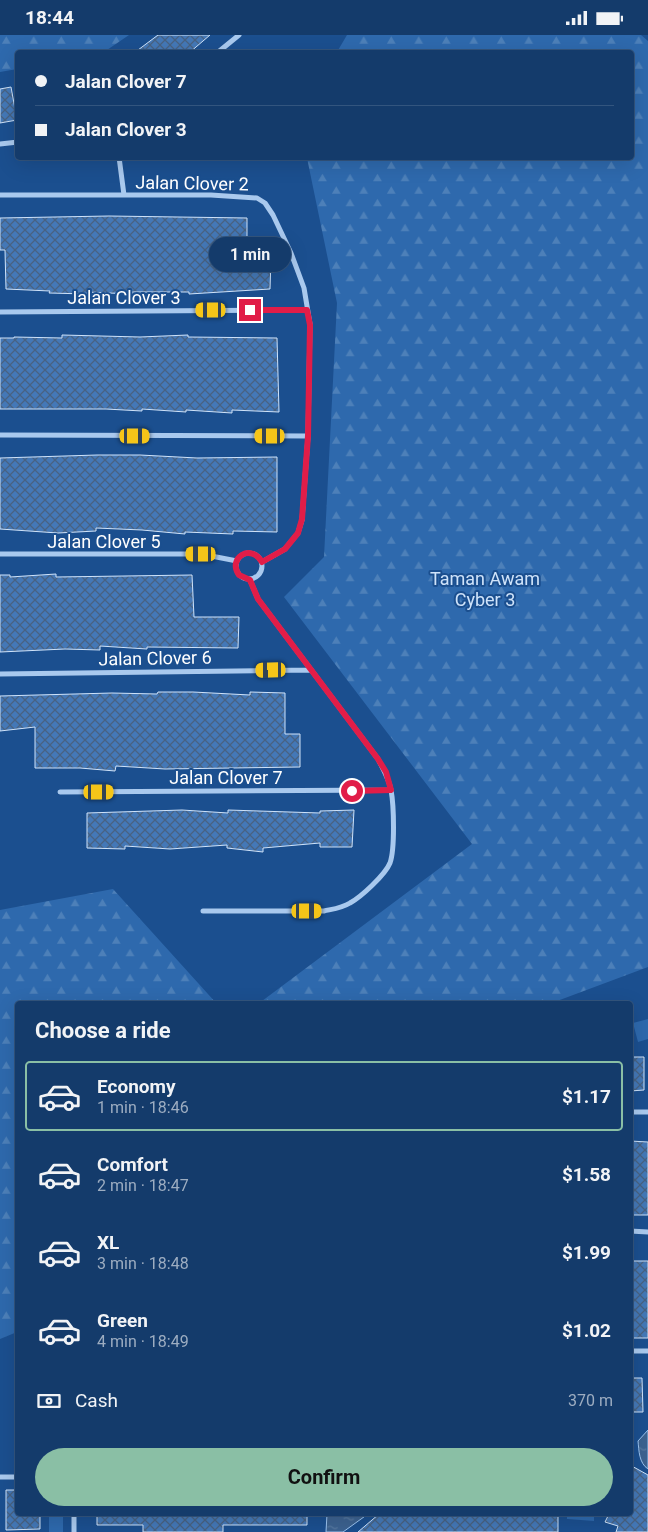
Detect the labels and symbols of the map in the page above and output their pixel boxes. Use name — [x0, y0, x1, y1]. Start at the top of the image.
street label: Jalan Clover 2 — [135, 172, 249, 194]
callout: 1 min — [209, 237, 291, 273]
street label: Jalan Clover 3 — [67, 287, 181, 308]
route end — [239, 299, 261, 321]
car — [196, 303, 226, 318]
car — [120, 429, 150, 444]
car — [255, 429, 285, 444]
street label: Jalan Clover 5 — [47, 531, 161, 552]
car — [186, 547, 216, 562]
park label: Taman Awam Cyber 3 — [430, 568, 540, 610]
street label: Jalan Clover 6 — [98, 647, 212, 669]
car — [255, 662, 286, 678]
street label: Jalan Clover 7 — [169, 767, 283, 788]
route start — [341, 780, 363, 802]
car — [84, 785, 114, 800]
car — [292, 904, 322, 919]

